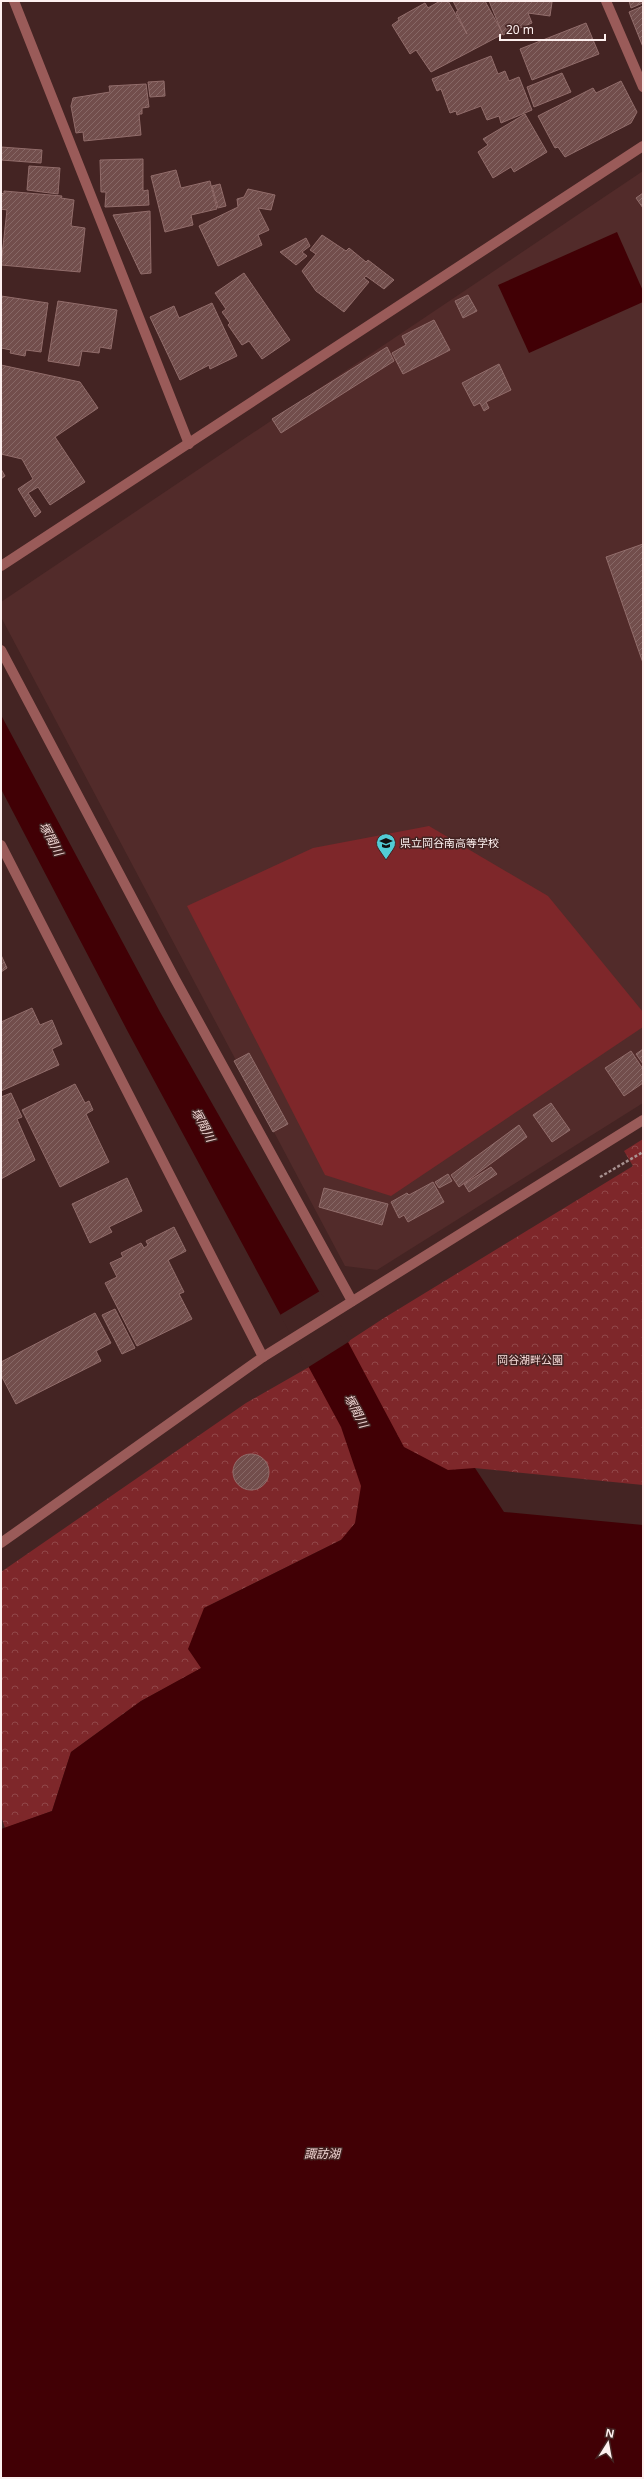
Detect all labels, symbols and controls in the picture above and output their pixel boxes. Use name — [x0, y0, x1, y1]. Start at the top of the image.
scale bar — [500, 16, 605, 42]
text: 20 m — [506, 21, 534, 38]
water label: 塚間川 — [35, 819, 68, 860]
school or university icon: 県立岡谷南高等学校 — [375, 832, 397, 860]
place label: 県立岡谷南高等学校 — [400, 835, 499, 850]
water label: 塚間川 — [187, 1105, 220, 1146]
park label: 岡谷湖畔公園 — [497, 1352, 563, 1367]
water label: 塚間川 — [340, 1391, 373, 1432]
water label: 諏訪湖 — [304, 2145, 342, 2162]
north arrow — [588, 2423, 628, 2463]
text: N — [604, 2424, 616, 2441]

